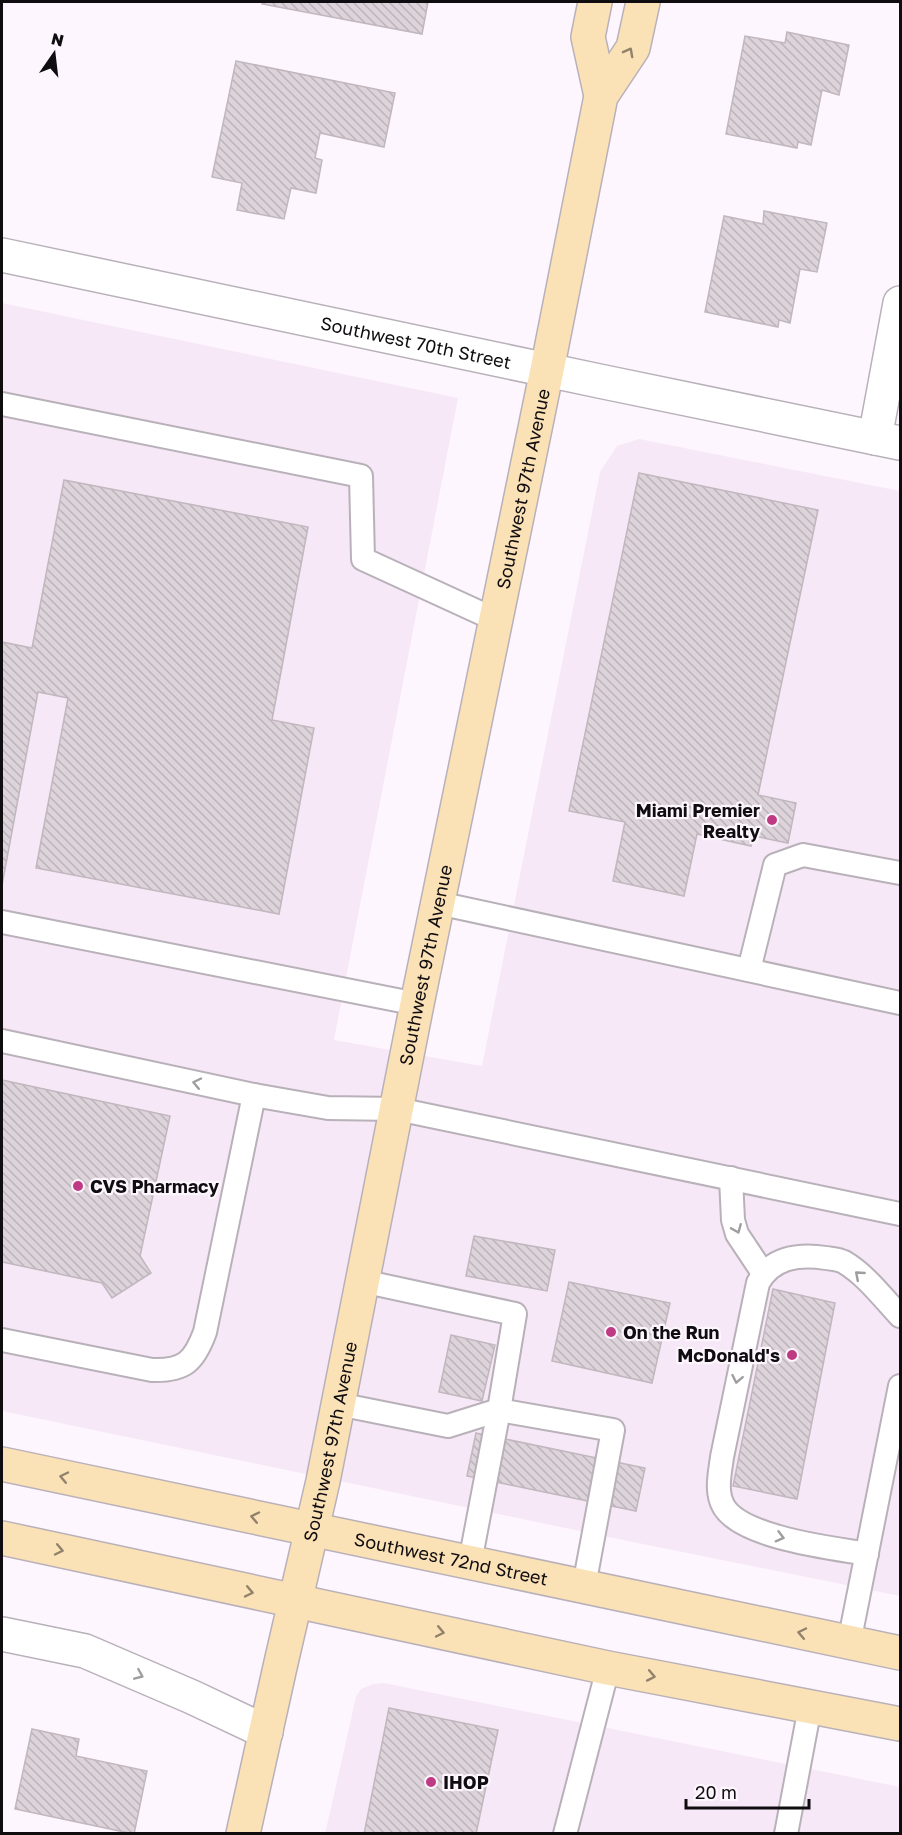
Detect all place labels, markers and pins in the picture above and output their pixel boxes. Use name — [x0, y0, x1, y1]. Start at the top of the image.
place label: Miami Premier Realty — [636, 799, 760, 842]
marker: Miami Premier Realty — [765, 813, 779, 827]
place label: CVS Pharmacy — [90, 1175, 219, 1197]
marker: CVS Pharmacy — [71, 1179, 85, 1193]
place label: On the Run — [623, 1321, 719, 1343]
marker: On the Run — [604, 1325, 618, 1339]
place label: McDonald's — [677, 1344, 780, 1366]
marker: McDonald's — [785, 1348, 799, 1362]
place label: IHOP — [443, 1771, 489, 1793]
marker: IHOP — [424, 1775, 438, 1789]

